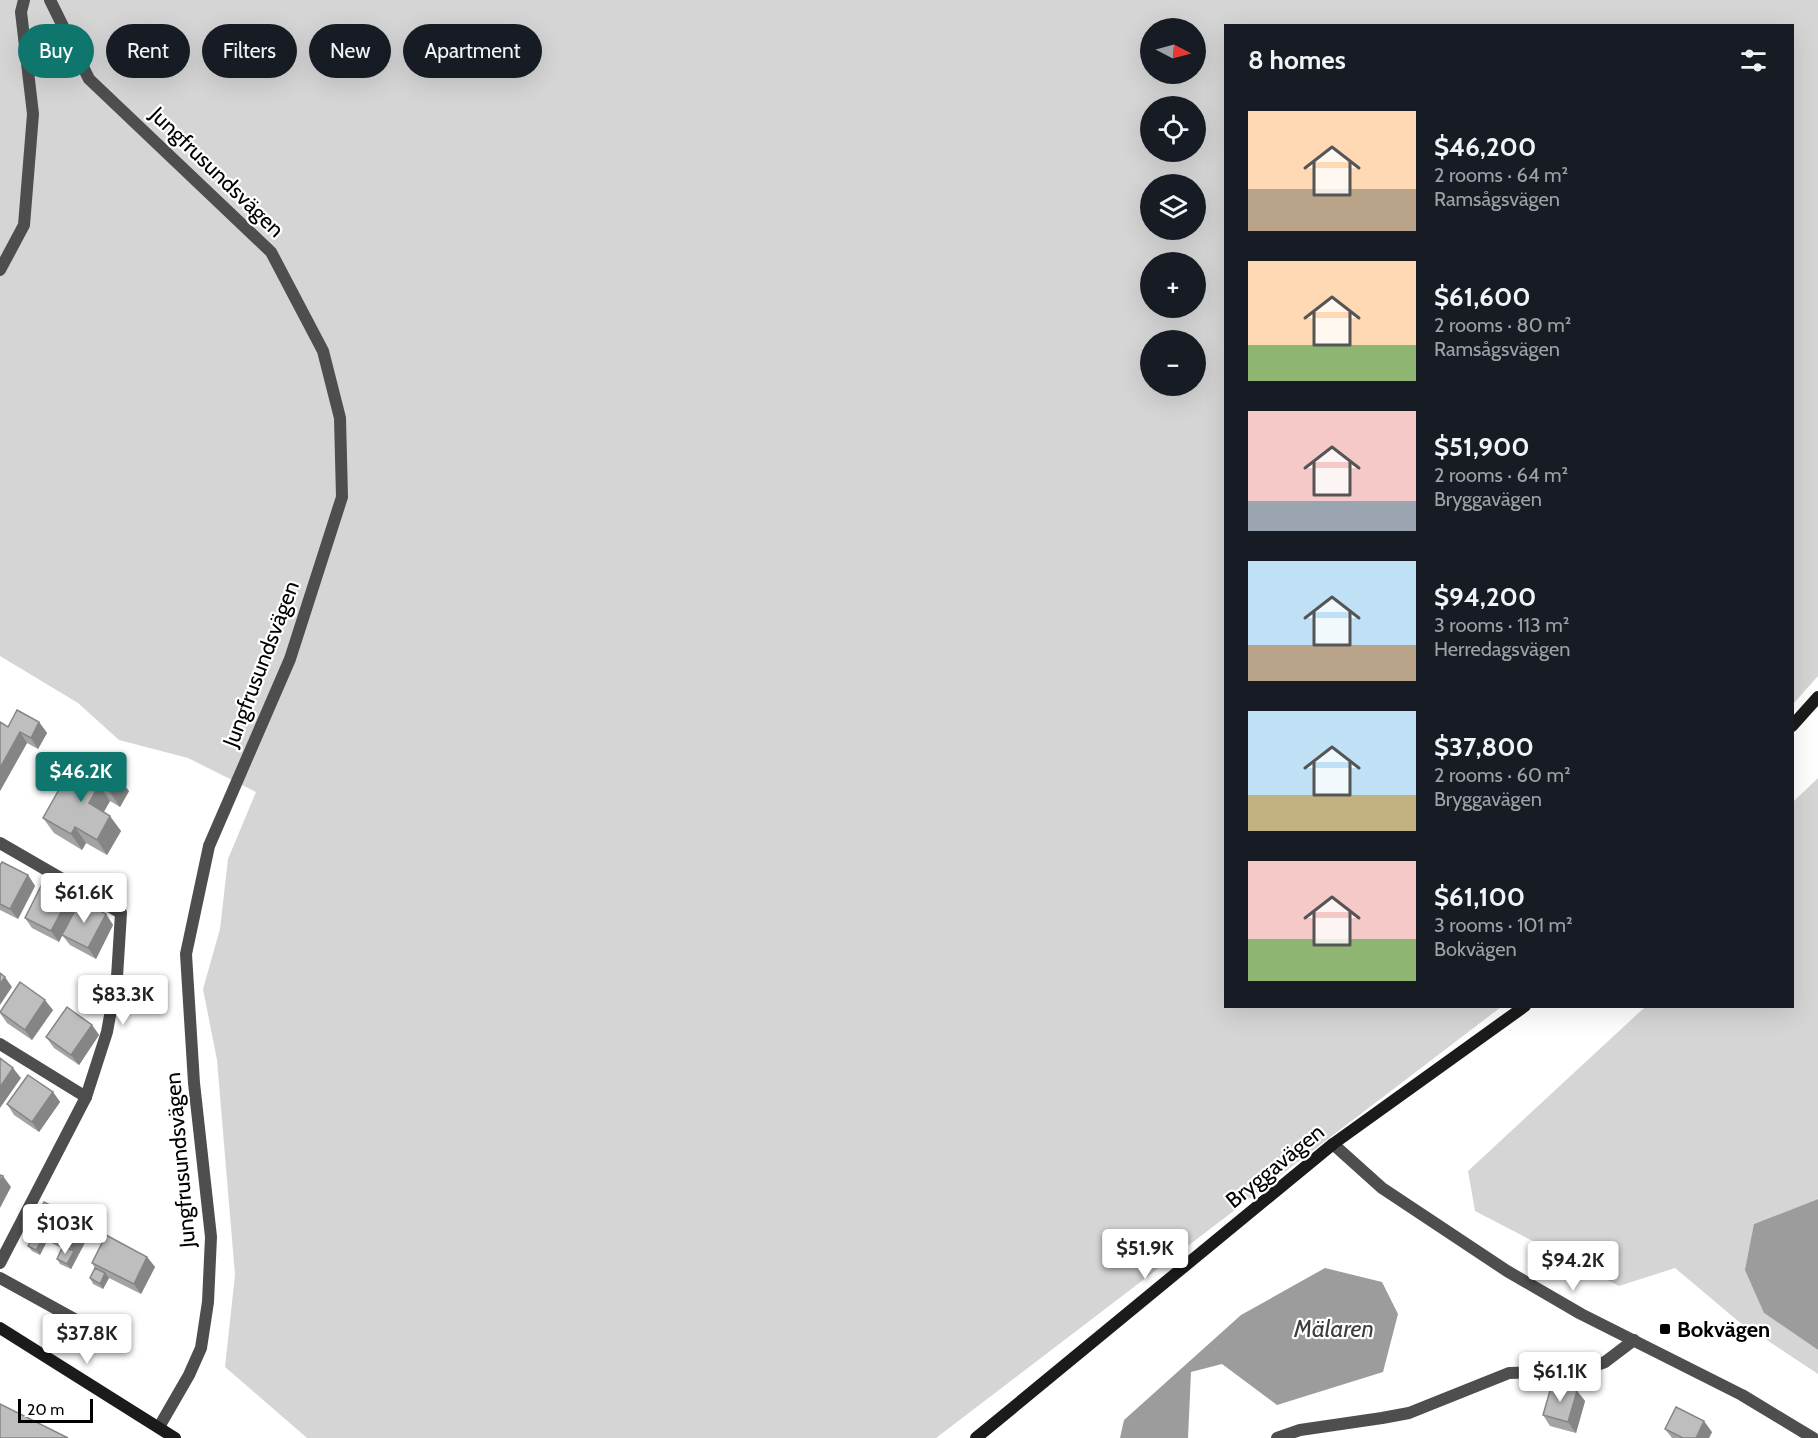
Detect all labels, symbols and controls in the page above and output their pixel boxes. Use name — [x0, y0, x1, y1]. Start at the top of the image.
north arrow — [1140, 18, 1206, 84]
map controls — [1140, 18, 1206, 396]
chip: Buy — [18, 24, 94, 78]
chip: Rent — [106, 24, 190, 78]
chip: Filters — [202, 24, 297, 78]
chip: New — [309, 24, 391, 78]
chip: Apartment — [403, 24, 542, 78]
text: 8 homes — [1248, 44, 1346, 76]
icon: filters — [1737, 44, 1770, 77]
button: locate — [1140, 96, 1206, 162]
street label: Jungfrusundsvägen — [144, 100, 290, 243]
text: $46,200 — [1434, 131, 1536, 163]
icon: home — [1296, 135, 1368, 207]
text: 2 rooms · 64 m² — [1434, 163, 1568, 187]
button: layers — [1140, 174, 1206, 240]
text: Ramsågsvägen — [1434, 187, 1560, 211]
button: + — [1140, 252, 1206, 318]
text: $61,600 — [1434, 281, 1531, 313]
icon: home — [1296, 285, 1368, 357]
text: 2 rooms · 80 m² — [1434, 313, 1571, 337]
button: − — [1140, 330, 1206, 396]
text: Ramsågsvägen — [1434, 337, 1560, 361]
text: $51,900 — [1434, 431, 1530, 463]
icon: home — [1296, 435, 1368, 507]
text: 2 rooms · 64 m² — [1434, 463, 1568, 487]
text: Bryggavägen — [1434, 487, 1542, 511]
street label: Jungfrusundsvägen — [217, 577, 305, 752]
text: $94,200 — [1434, 581, 1536, 613]
icon: home — [1296, 585, 1368, 657]
text: 3 rooms · 113 m² — [1434, 613, 1570, 637]
text: Herredagsvägen — [1434, 637, 1570, 661]
text: $37,800 — [1434, 731, 1534, 763]
icon: home — [1296, 735, 1368, 807]
pin: $46.2K — [32, 752, 130, 803]
text: $46.2K — [50, 759, 112, 783]
text: 2 rooms · 60 m² — [1434, 763, 1571, 787]
text: Bryggavägen — [1434, 787, 1542, 811]
pin: $61.6K — [35, 873, 133, 924]
text: $61.6K — [55, 880, 113, 904]
text: $61,100 — [1434, 881, 1525, 913]
icon: home — [1296, 885, 1368, 957]
text: 3 rooms · 101 m² — [1434, 913, 1573, 937]
text: Bokvägen — [1434, 937, 1517, 961]
pin: $83.3K — [74, 975, 172, 1026]
text: $83.3K — [92, 982, 154, 1006]
street label: Jungfrusundsvägen — [159, 1071, 201, 1250]
street label: Bryggavägen — [1220, 1118, 1330, 1214]
pin: $103K — [23, 1204, 107, 1255]
text: $103K — [37, 1211, 93, 1235]
pin: $51.9K — [1096, 1229, 1194, 1280]
text: $51.9K — [1116, 1236, 1174, 1260]
pin: $94.2K — [1524, 1241, 1622, 1292]
text: $94.2K — [1542, 1248, 1604, 1272]
pin: $37.8K — [38, 1314, 136, 1365]
water label: Mälaren — [1293, 1314, 1374, 1343]
place label: Bokvägen — [1677, 1316, 1770, 1343]
text: $37.8K — [57, 1321, 117, 1345]
marker: Bokvägen — [1658, 1322, 1672, 1336]
pin: $61.1K — [1511, 1352, 1609, 1403]
text: $61.1K — [1533, 1359, 1587, 1383]
scale bar — [18, 1396, 93, 1424]
text: 20 m — [27, 1400, 64, 1419]

